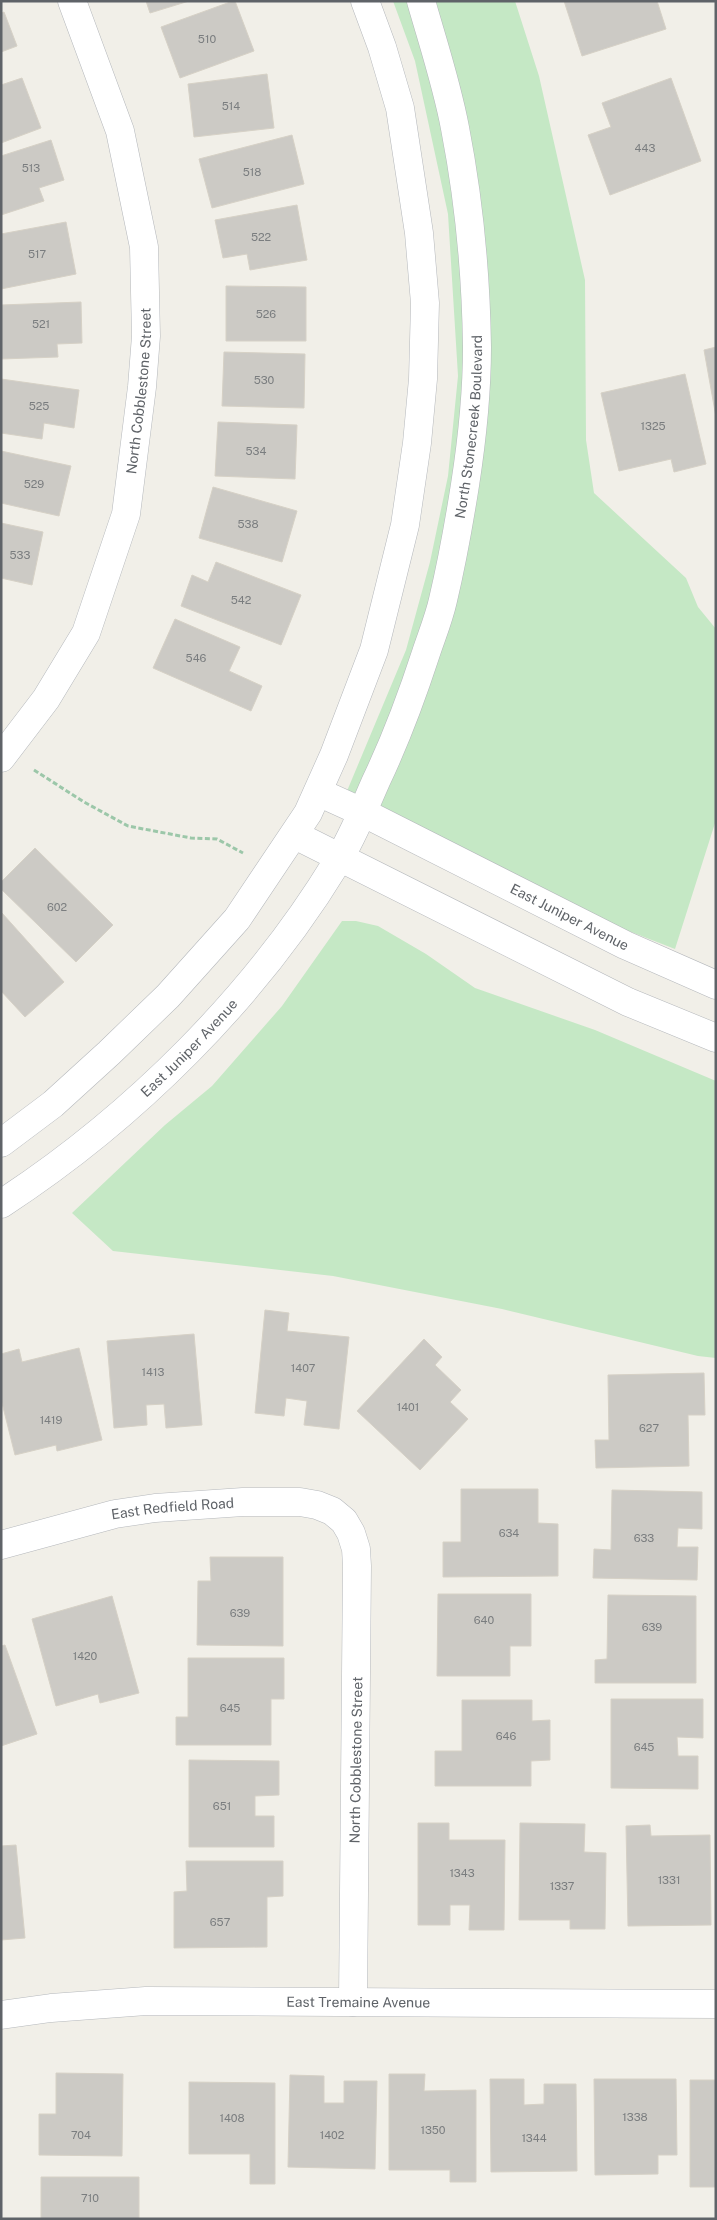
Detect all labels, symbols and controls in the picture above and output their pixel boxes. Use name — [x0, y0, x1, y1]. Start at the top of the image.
house number: 510 — [198, 33, 216, 45]
house number: 514 — [222, 100, 240, 112]
house number: 443 — [635, 142, 655, 154]
house number: 513 — [22, 162, 40, 174]
house number: 518 — [243, 166, 261, 178]
house number: 522 — [251, 231, 272, 243]
house number: 517 — [28, 248, 46, 260]
street label: North Cobblestone Street — [123, 307, 154, 475]
house number: 526 — [256, 308, 276, 320]
house number: 521 — [32, 318, 50, 330]
street label: North Stonecreek Boulevard — [452, 335, 485, 520]
house number: 530 — [254, 374, 275, 386]
house number: 525 — [29, 400, 49, 412]
house number: 1325 — [640, 420, 666, 432]
house number: 534 — [246, 445, 267, 457]
house number: 529 — [24, 478, 44, 490]
house number: 538 — [237, 518, 259, 530]
house number: 533 — [10, 549, 30, 561]
house number: 542 — [231, 594, 252, 606]
house number: 546 — [186, 652, 207, 664]
street label: East Juniper Avenue — [508, 880, 632, 954]
house number: 602 — [47, 901, 67, 913]
street label: East Juniper Avenue — [138, 996, 241, 1100]
house number: 1407 — [291, 1362, 316, 1374]
house number: 1413 — [142, 1366, 164, 1378]
house number: 1401 — [397, 1401, 419, 1413]
house number: 1419 — [40, 1414, 62, 1426]
house number: 627 — [639, 1422, 659, 1434]
street label: East Redfield Road — [110, 1495, 234, 1522]
house number: 634 — [499, 1527, 519, 1539]
house number: 633 — [634, 1532, 654, 1544]
house number: 639 — [230, 1607, 250, 1619]
house number: 640 — [474, 1614, 495, 1626]
house number: 639 — [642, 1621, 662, 1633]
house number: 1420 — [73, 1650, 98, 1662]
street label: North Cobblestone Street — [347, 1676, 365, 1844]
house number: 645 — [220, 1702, 240, 1714]
house number: 646 — [496, 1730, 516, 1742]
house number: 645 — [634, 1741, 654, 1753]
house number: 651 — [213, 1800, 231, 1812]
house number: 1343 — [449, 1867, 475, 1879]
house number: 1331 — [658, 1874, 680, 1886]
house number: 1337 — [550, 1880, 575, 1892]
house number: 657 — [210, 1916, 231, 1928]
street label: East Tremaine Avenue — [286, 1994, 430, 2010]
house number: 1338 — [622, 2111, 648, 2123]
house number: 1408 — [219, 2112, 245, 2124]
house number: 1350 — [420, 2124, 446, 2136]
house number: 704 — [71, 2129, 91, 2141]
house number: 1402 — [320, 2129, 345, 2141]
house number: 1344 — [521, 2132, 547, 2144]
house number: 710 — [81, 2192, 99, 2204]

